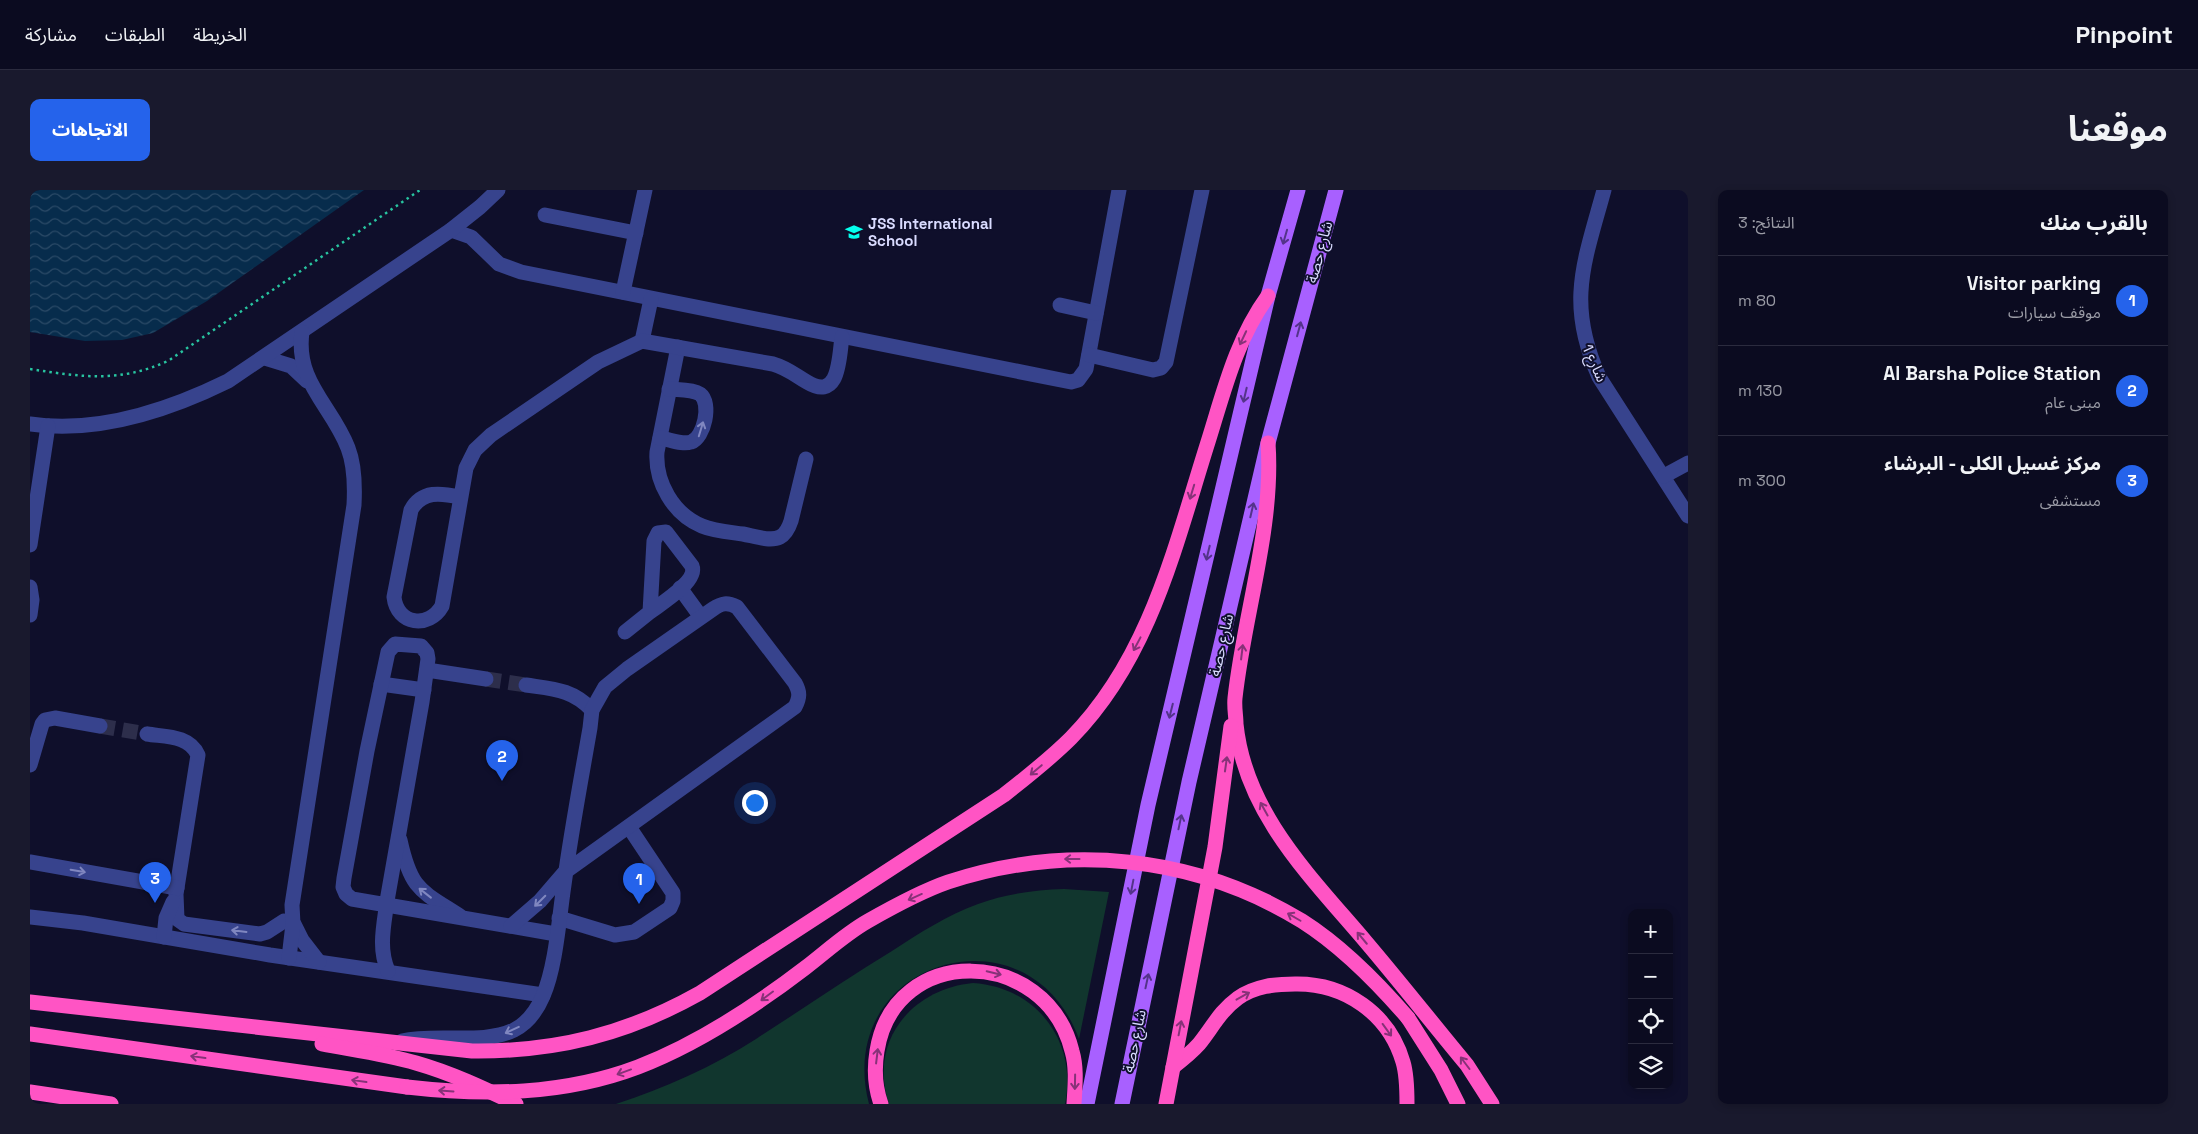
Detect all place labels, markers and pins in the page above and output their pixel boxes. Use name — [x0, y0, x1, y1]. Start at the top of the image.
place label: JSS International School — [868, 214, 993, 250]
school or university icon: JSS International School — [844, 222, 864, 242]
pin: 2 — [486, 740, 518, 781]
pin: 3 — [139, 862, 171, 903]
pin: 1 — [623, 863, 655, 904]

